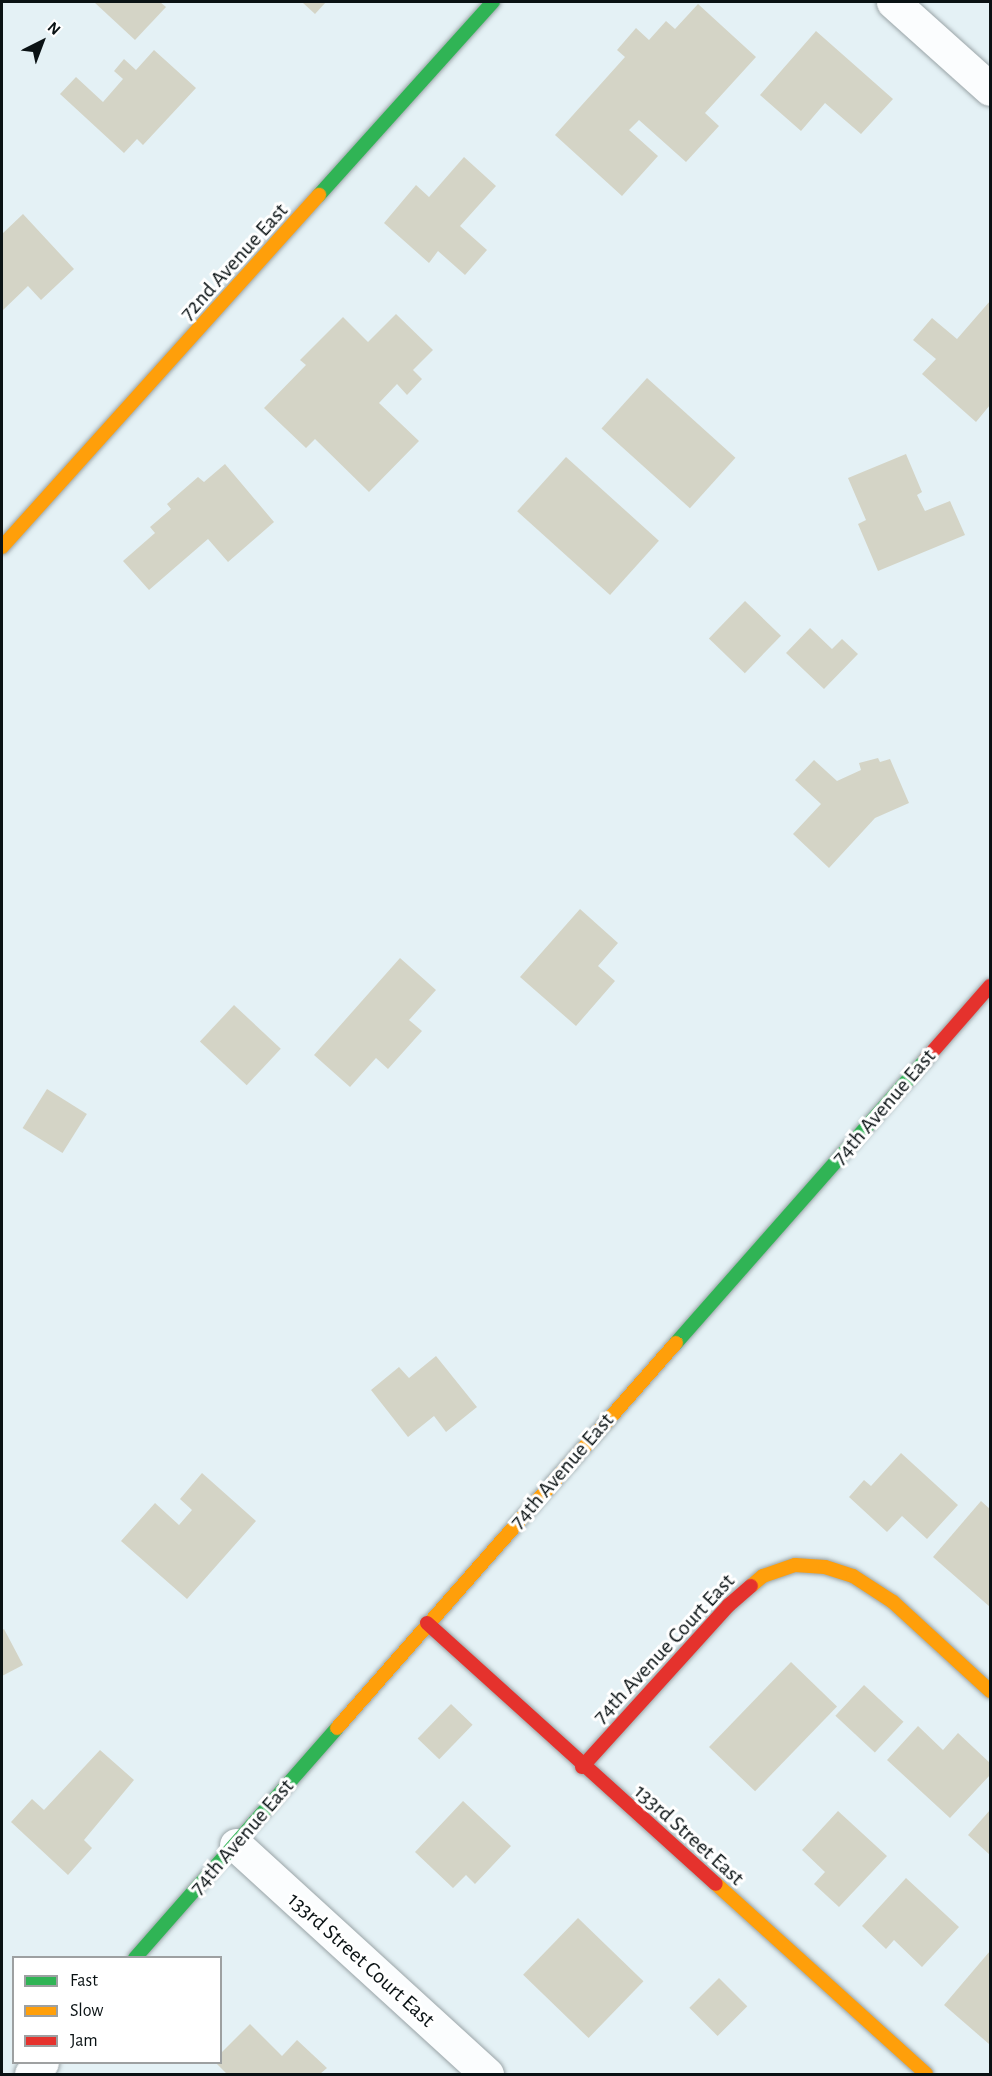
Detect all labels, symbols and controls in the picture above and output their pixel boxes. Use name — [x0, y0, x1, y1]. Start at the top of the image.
north arrow — [12, 12, 72, 72]
text: N — [45, 19, 64, 38]
street label: 72nd Avenue East — [174, 198, 294, 326]
street label: 74th Avenue East — [826, 1044, 942, 1170]
street label: 74th Avenue East — [504, 1408, 620, 1534]
street label: 74th Avenue Court East — [588, 1568, 740, 1730]
street label: 74th Avenue East — [184, 1774, 300, 1900]
street label: 133rd Street East — [629, 1779, 749, 1891]
street label: 133rd Street Court East — [282, 1887, 440, 2033]
legend — [12, 1956, 222, 2064]
text: Fast — [70, 1972, 98, 1990]
text: Slow — [70, 2002, 103, 2020]
text: Jam — [70, 2032, 98, 2050]

